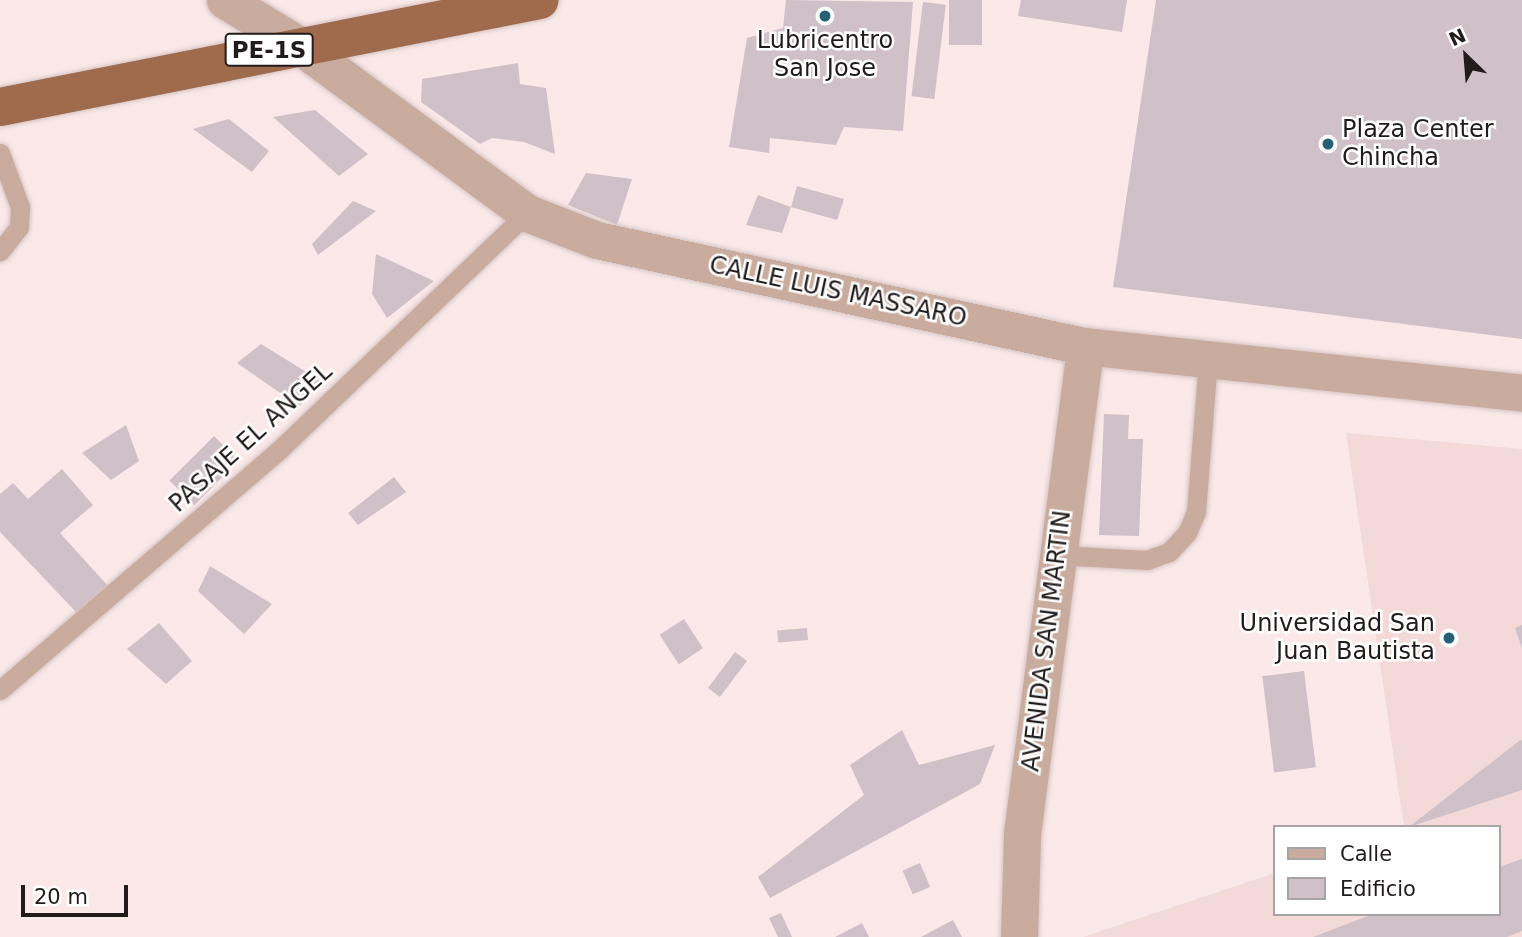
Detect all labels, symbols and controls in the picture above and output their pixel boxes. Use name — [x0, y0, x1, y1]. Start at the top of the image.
marker: Lubricentro San Jose — [817, 8, 833, 24]
north arrow — [1431, 21, 1501, 91]
text: N — [1445, 24, 1469, 50]
place label: Lubricentro San Jose — [757, 27, 893, 83]
road number: PE-1S — [224, 31, 314, 70]
place label: Plaza Center Chincha — [1342, 116, 1494, 172]
marker: Plaza Center Chincha — [1320, 136, 1336, 152]
street label: CALLE LUIS MASSARO — [707, 251, 969, 333]
street label: PASAJE EL ANGEL — [164, 357, 338, 519]
street label: AVENIDA SAN MARTIN — [1017, 509, 1077, 773]
place label: Universidad San Juan Bautista — [1240, 610, 1435, 666]
marker: Universidad San Juan Bautista — [1441, 630, 1457, 646]
legend — [1274, 825, 1501, 916]
text: Calle — [1340, 842, 1392, 866]
scale bar — [24, 870, 131, 914]
text: Edificio — [1340, 877, 1416, 901]
text: 20 m — [34, 885, 88, 909]

